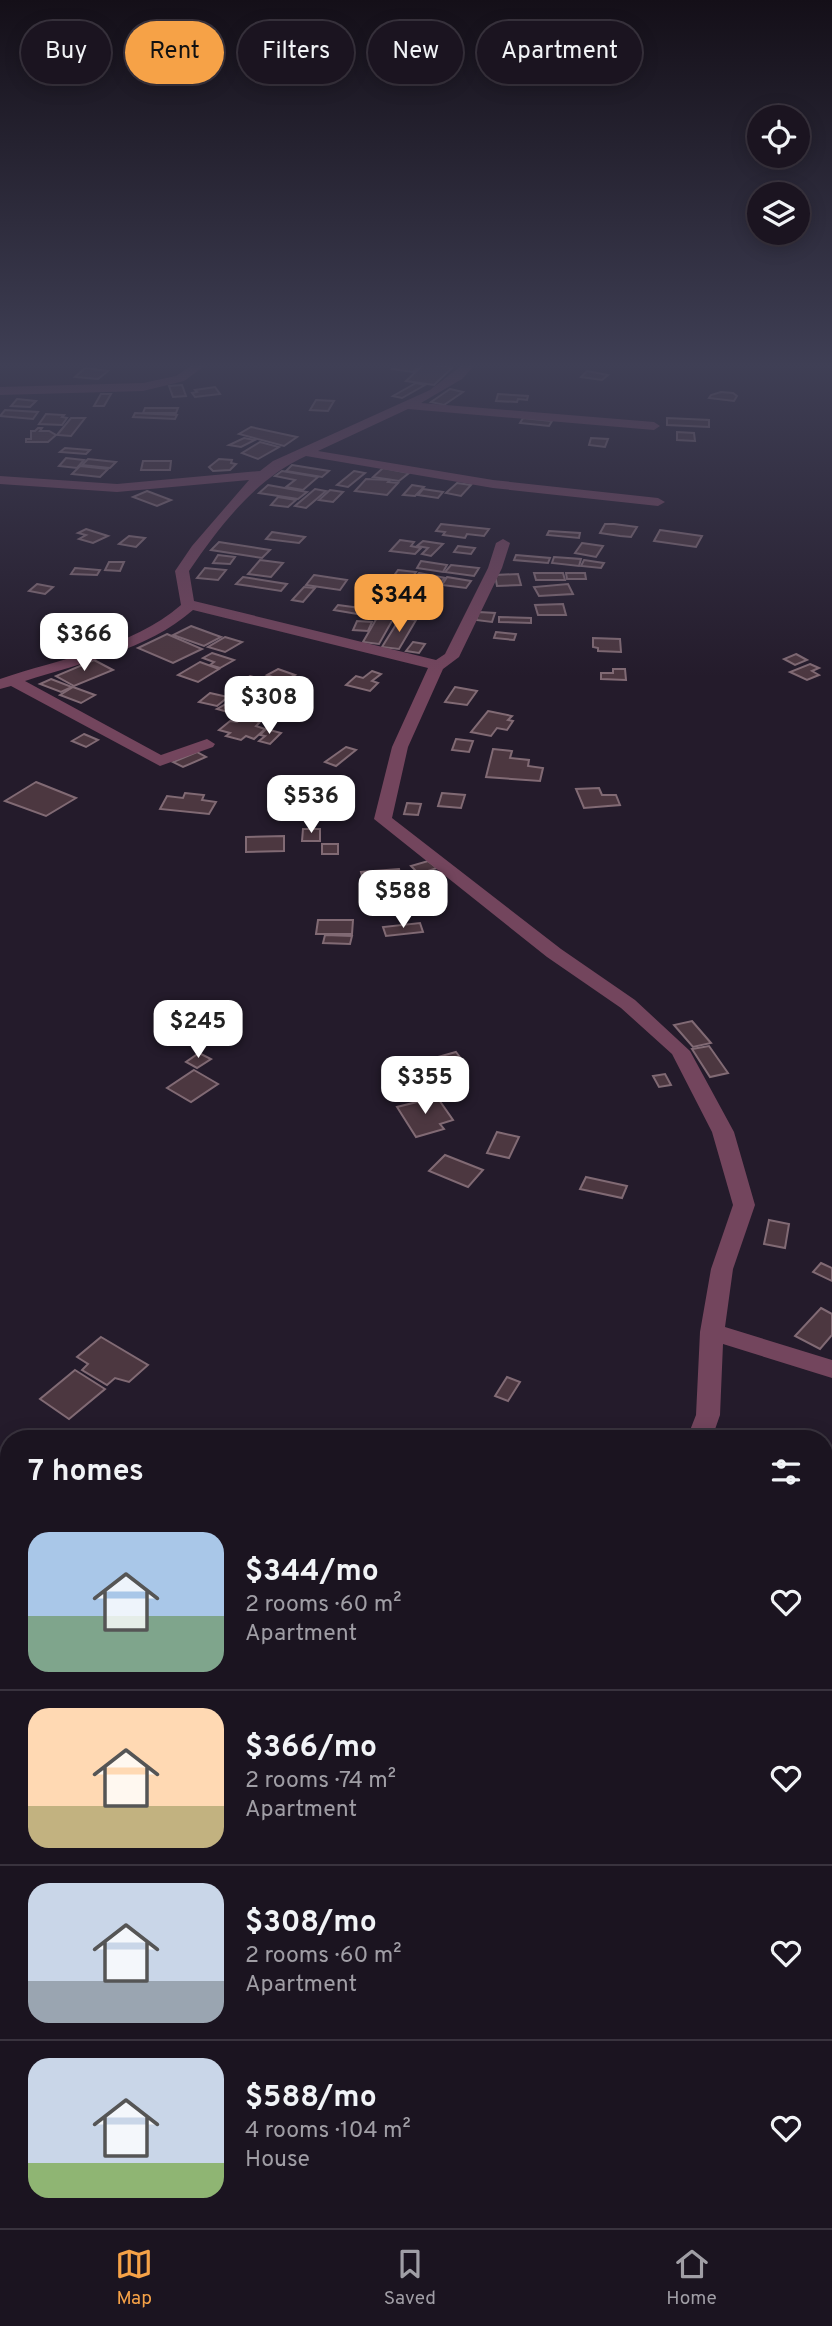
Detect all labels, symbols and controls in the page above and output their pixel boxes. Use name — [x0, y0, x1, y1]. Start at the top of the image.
chip: Buy — [21, 21, 111, 84]
chip: Rent — [125, 21, 224, 84]
chip: Filters — [238, 21, 354, 84]
chip: New — [368, 21, 463, 84]
chip: Apartment — [477, 21, 642, 84]
map controls — [747, 105, 810, 245]
button: locate — [747, 105, 810, 168]
button: layers — [747, 182, 810, 245]
pin: $344 — [358, 574, 440, 634]
text: $344 — [370, 582, 428, 611]
pin: $366 — [43, 614, 125, 673]
text: $366 — [56, 621, 112, 650]
pin: $308 — [228, 676, 310, 736]
text: $308 — [241, 684, 297, 713]
pin: $536 — [270, 776, 352, 835]
text: $536 — [283, 783, 339, 812]
pin: $588 — [362, 870, 444, 930]
text: $588 — [375, 878, 431, 907]
pin: $245 — [157, 1000, 239, 1060]
text: $245 — [170, 1008, 226, 1037]
pin: $355 — [384, 1056, 466, 1116]
text: $355 — [397, 1064, 453, 1093]
icon: filters — [767, 1453, 805, 1491]
text: 7 homes — [28, 1454, 144, 1491]
text: $344/mo — [245, 1554, 379, 1591]
icon: home — [84, 1560, 168, 1644]
icon: heart — [767, 1583, 805, 1621]
text: 2 rooms · 60 m² — [245, 1591, 402, 1620]
text: Apartment — [245, 1620, 357, 1649]
text: $366/mo — [245, 1730, 377, 1767]
icon: home — [84, 1736, 168, 1820]
icon: heart — [767, 1759, 805, 1797]
text: 2 rooms · 74 m² — [245, 1767, 396, 1796]
text: Apartment — [245, 1796, 357, 1825]
text: $308/mo — [245, 1905, 377, 1942]
icon: home — [84, 1911, 168, 1995]
icon: heart — [767, 1934, 805, 1972]
text: 2 rooms · 60 m² — [245, 1942, 402, 1971]
text: Apartment — [245, 1971, 357, 2000]
text: $588/mo — [245, 2080, 377, 2117]
icon: home — [84, 2086, 168, 2170]
icon: heart — [767, 2109, 805, 2147]
text: 4 rooms · 104 m² — [245, 2117, 411, 2146]
text: House — [245, 2146, 310, 2175]
tab: Map — [115, 2245, 153, 2311]
tab: Saved — [384, 2245, 436, 2311]
tab: Home — [666, 2245, 717, 2311]

